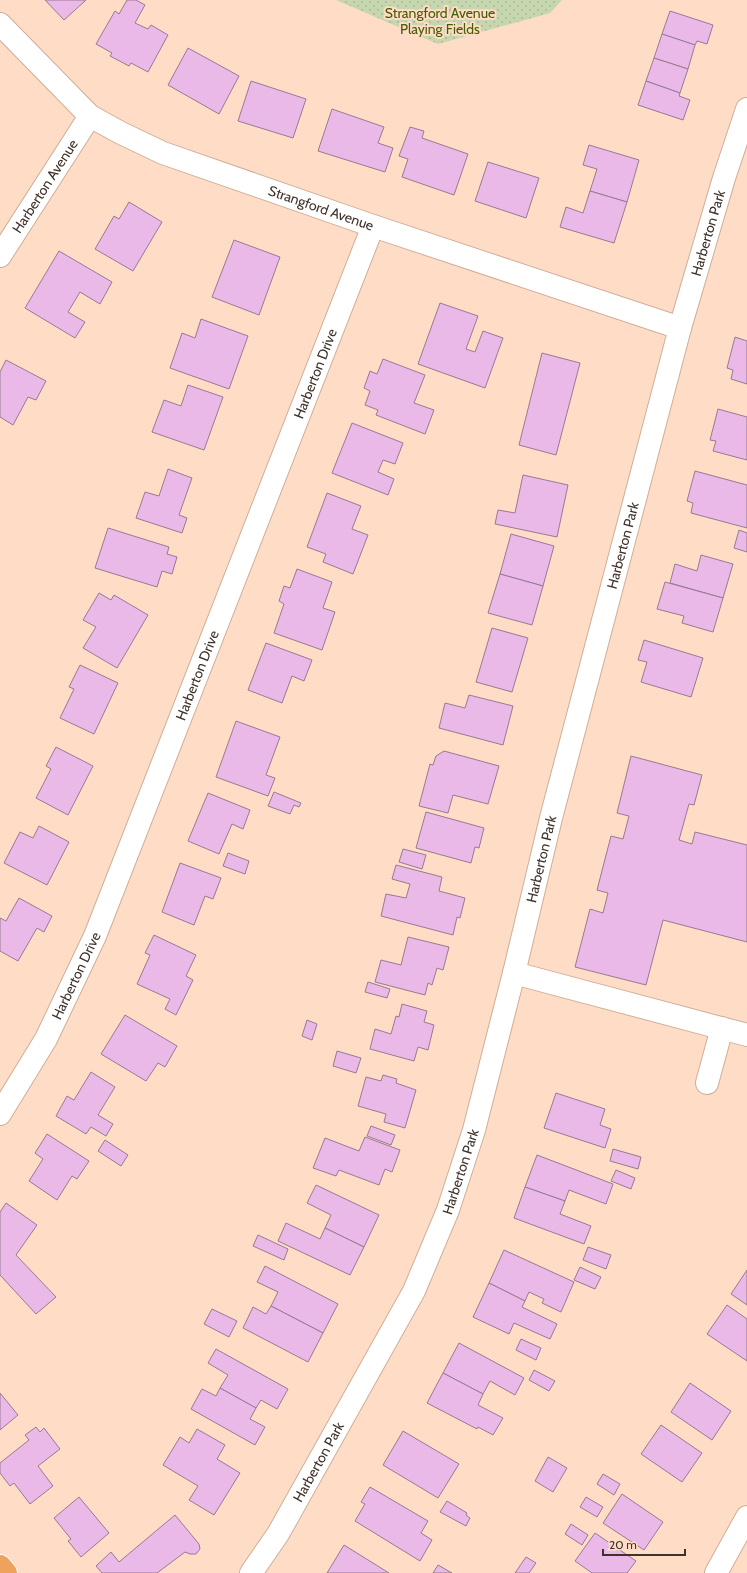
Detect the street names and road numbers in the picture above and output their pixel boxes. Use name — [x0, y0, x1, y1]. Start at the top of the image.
street label: Harberton Avenue — [8, 136, 82, 237]
street label: Strangford Avenue — [266, 181, 376, 235]
street label: Harberton Park — [687, 187, 729, 278]
street label: Harberton Drive — [289, 326, 341, 421]
street label: Harberton Park — [603, 500, 643, 591]
street label: Harberton Drive — [171, 628, 223, 723]
street label: Harberton Park — [522, 813, 560, 904]
street label: Harberton Drive — [48, 929, 105, 1023]
street label: Harberton Park — [438, 1126, 483, 1217]
street label: Harberton Park — [289, 1418, 348, 1505]

